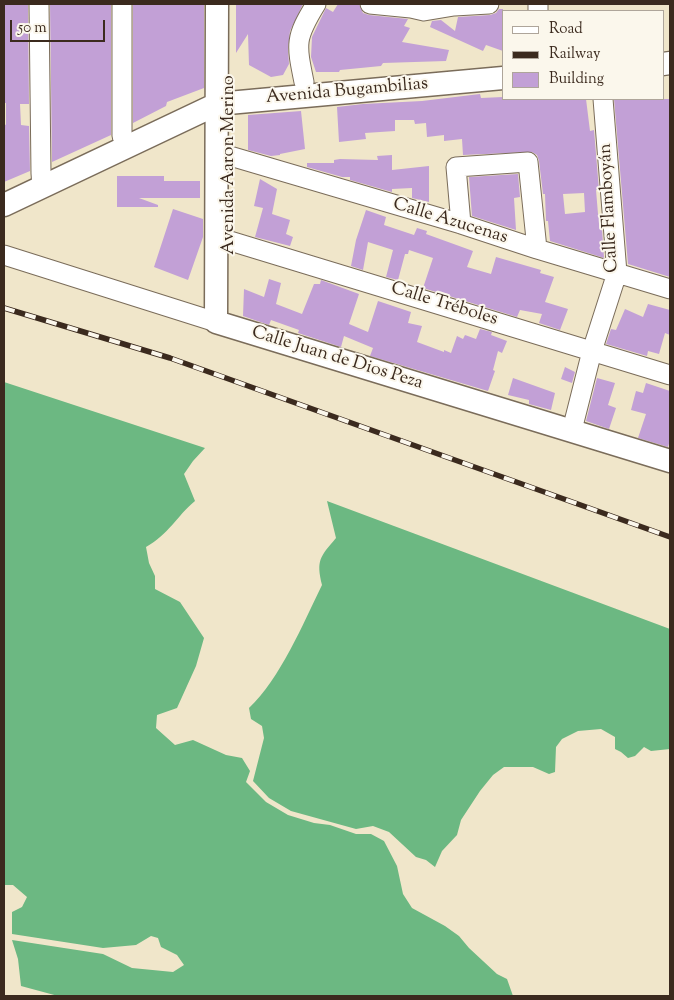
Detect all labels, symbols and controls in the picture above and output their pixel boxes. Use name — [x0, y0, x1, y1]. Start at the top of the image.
scale bar — [12, 10, 108, 42]
legend — [502, 10, 664, 100]
text: 50 m — [18, 18, 47, 39]
text: Road — [549, 19, 583, 40]
text: Railway — [549, 44, 600, 65]
text: Building — [549, 69, 604, 90]
street label: Avenida Bugambilias — [265, 74, 429, 110]
street label: Avenida Aaron Merino — [219, 75, 241, 255]
street label: Calle Flamboyán — [596, 143, 624, 273]
street label: Calle Azucenas — [390, 194, 510, 250]
street label: Calle Tréboles — [388, 279, 500, 331]
street label: Calle Juan de Dios Peza — [249, 323, 425, 395]

